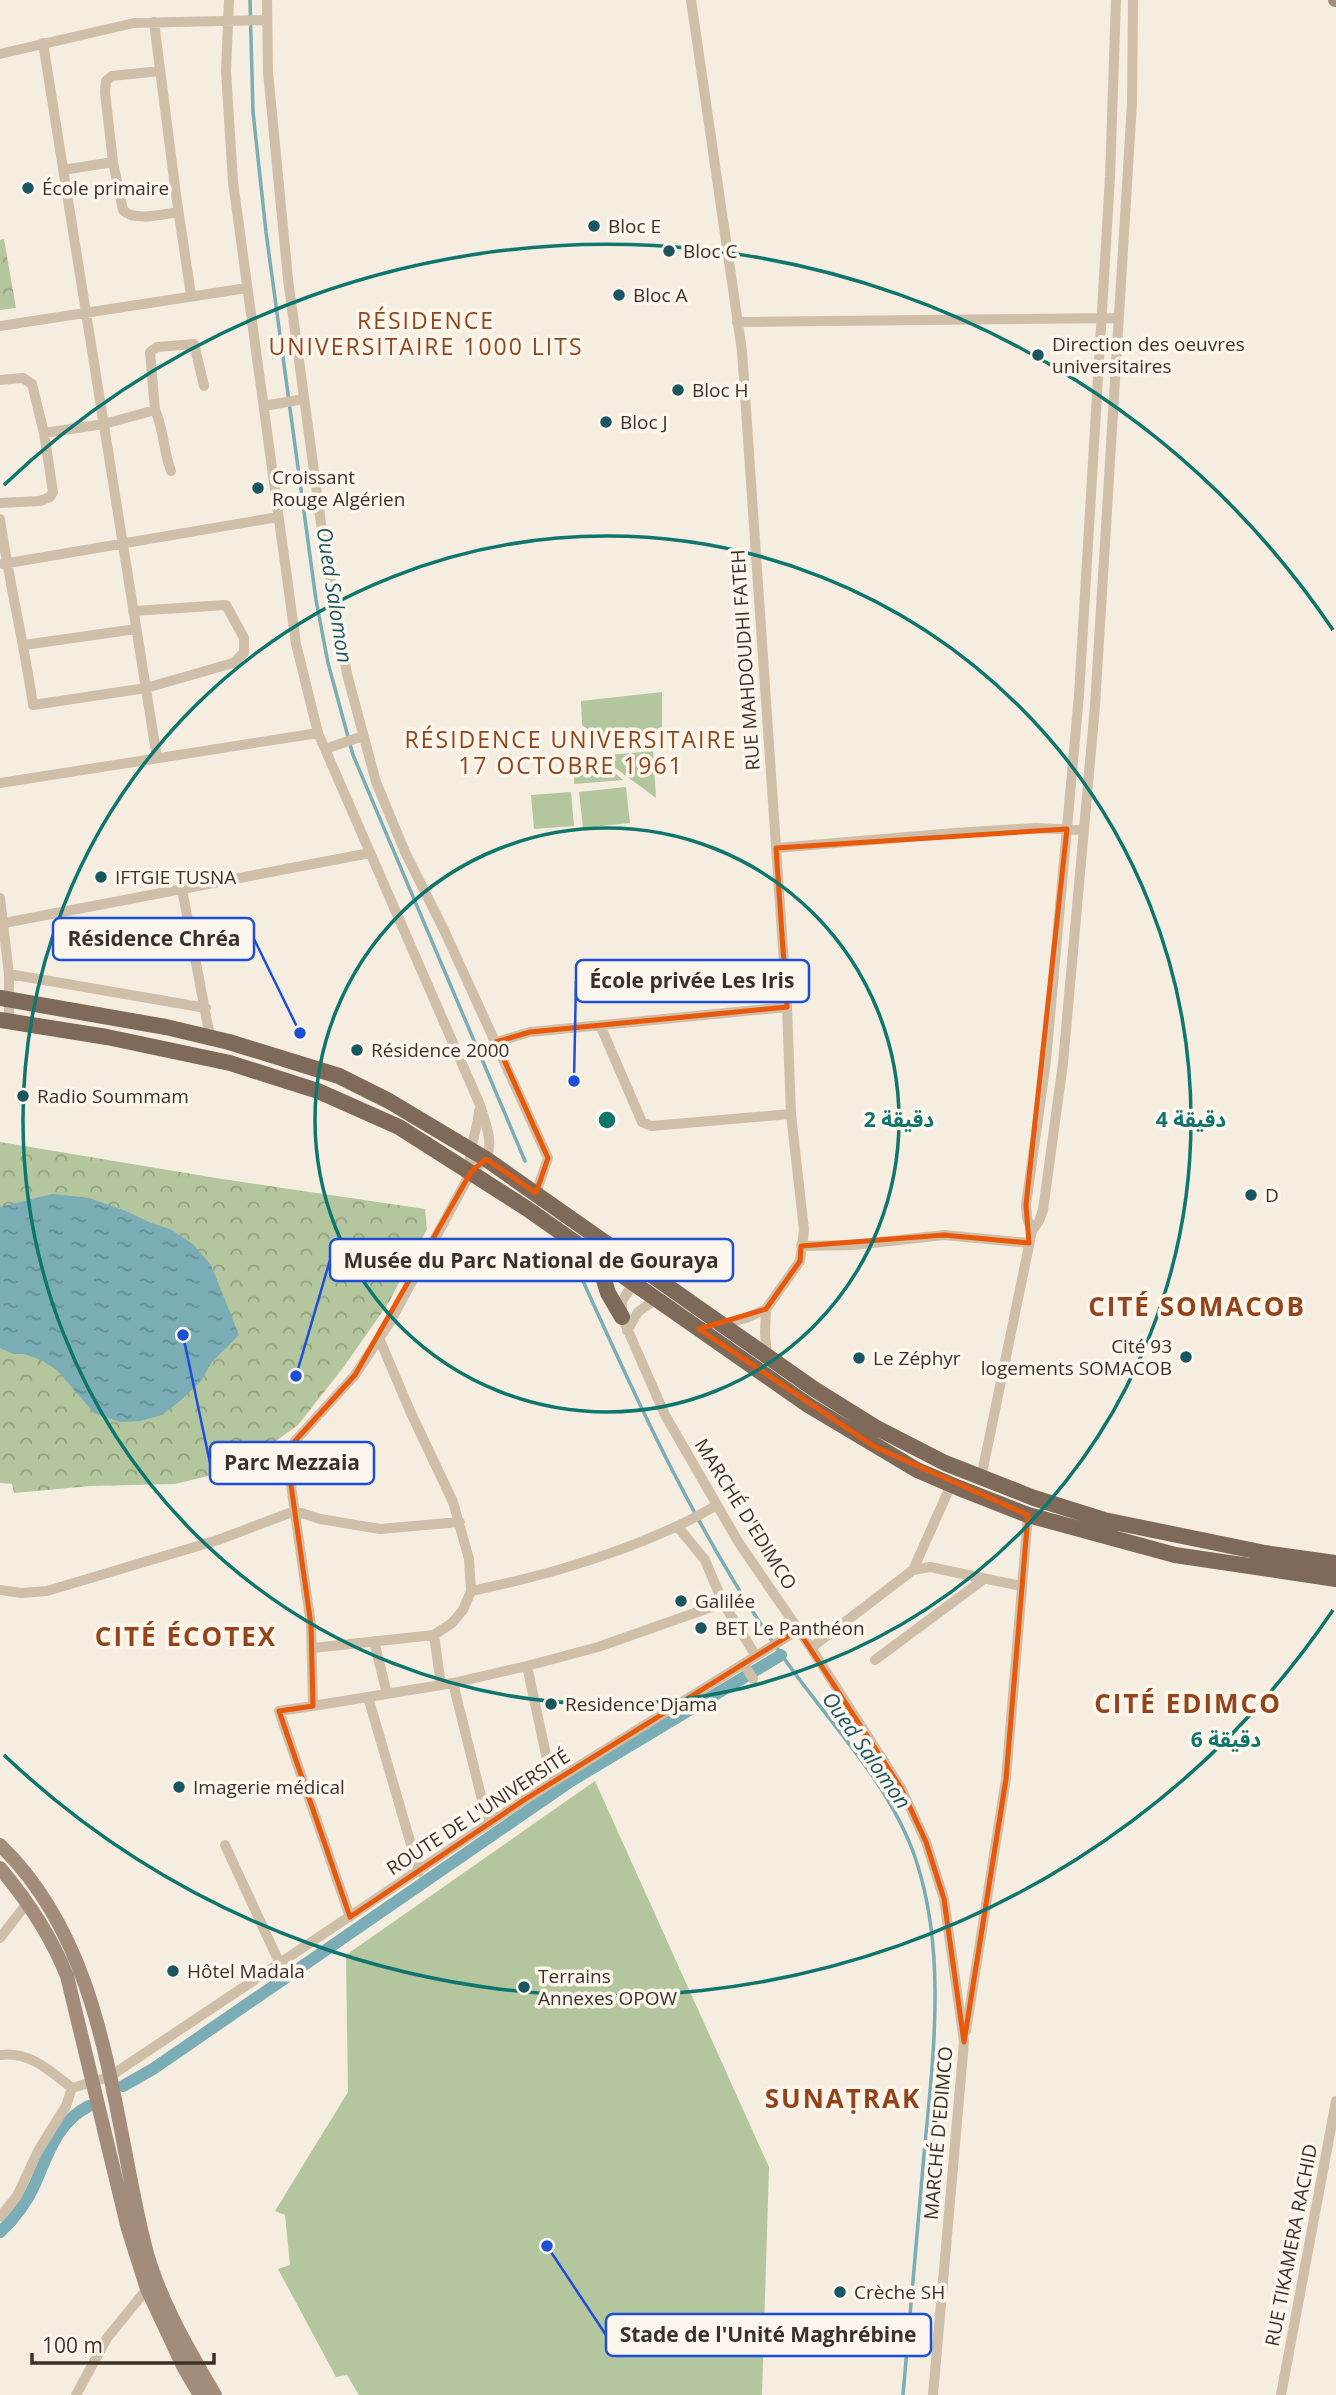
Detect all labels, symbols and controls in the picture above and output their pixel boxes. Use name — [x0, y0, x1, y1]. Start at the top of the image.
place label: École primaire — [42, 175, 169, 201]
marker: École primaire — [20, 180, 36, 196]
place label: Bloc E — [608, 213, 661, 239]
marker: Bloc E — [586, 218, 602, 234]
place label: Bloc C — [683, 238, 738, 264]
marker: Bloc C — [661, 243, 677, 259]
place label: Bloc A — [633, 282, 688, 308]
marker: Bloc A — [611, 287, 627, 303]
district label: RÉSIDENCE UNIVERSITAIRE 1000 LITS — [268, 304, 584, 362]
place label: Direction des oeuvres universitaires — [1052, 331, 1245, 379]
marker: Direction des oeuvres universitaires — [1030, 347, 1046, 363]
place label: Bloc H — [692, 377, 749, 403]
marker: Bloc H — [670, 382, 686, 398]
place label: Bloc J — [620, 409, 668, 435]
marker: Bloc J — [598, 414, 614, 430]
place label: Croissant Rouge Algérien — [272, 464, 405, 512]
marker: Croissant Rouge Algérien — [250, 480, 266, 496]
water label: Oued Salomon — [310, 525, 360, 665]
street label: RUE MAHDOUDHI FATEH — [724, 549, 766, 771]
district label: RÉSIDENCE UNIVERSITAIRE 17 OCTOBRE 1961 — [405, 723, 737, 781]
place label: IFTGIE TUSNA — [115, 864, 236, 890]
marker: IFTGIE TUSNA — [93, 869, 109, 885]
callout: Résidence Chréa — [53, 918, 254, 960]
text: Résidence Chréa — [67, 924, 241, 952]
callout: École privée Les Iris — [576, 960, 809, 1002]
text: École privée Les Iris — [590, 966, 794, 994]
place label: Résidence 2000 — [371, 1037, 509, 1063]
marker: Résidence 2000 — [349, 1042, 365, 1058]
place label: Radio Soummam — [37, 1083, 189, 1109]
marker: Radio Soummam — [15, 1088, 31, 1104]
text: 2 دقيقة — [864, 1105, 934, 1133]
text: 4 دقيقة — [1156, 1105, 1226, 1133]
centre of rings — [595, 1108, 619, 1132]
place label: D — [1265, 1182, 1279, 1208]
marker: D — [1243, 1187, 1259, 1203]
callout: Musée du Parc National de Gouraya — [330, 1239, 733, 1281]
text: Musée du Parc National de Gouraya — [343, 1246, 719, 1274]
district label: CITÉ SOMACOB — [1088, 1288, 1306, 1324]
place label: Cité 93 logements SOMACOB — [981, 1333, 1172, 1381]
place label: Le Zéphyr — [873, 1345, 961, 1371]
marker: Cité 93 logements SOMACOB — [1178, 1349, 1194, 1365]
marker: Le Zéphyr — [851, 1350, 867, 1366]
street label: MARCHÉ D'EDIMCO — [689, 1433, 803, 1595]
callout: Parc Mezzaia — [210, 1442, 374, 1484]
text: Parc Mezzaia — [224, 1448, 360, 1476]
place label: Galilée — [695, 1588, 755, 1614]
marker: Galilée — [673, 1593, 689, 1609]
place label: BET Le Panthéon — [715, 1615, 865, 1641]
district label: CITÉ ÉCOTEX — [95, 1618, 277, 1654]
marker: BET Le Panthéon — [693, 1620, 709, 1636]
district label: CITÉ EDIMCO — [1094, 1685, 1282, 1721]
water label: Oued Salomon — [816, 1686, 918, 1814]
place label: Residence Djama — [565, 1691, 717, 1717]
marker: Residence Djama — [543, 1696, 559, 1712]
text: 6 دقيقة — [1191, 1725, 1261, 1753]
street label: ROUTE DE L'UNIVERSITÉ — [381, 1743, 575, 1881]
place label: Imagerie médical — [193, 1774, 345, 1800]
marker: Imagerie médical — [171, 1779, 187, 1795]
place label: Hôtel Madala — [187, 1958, 305, 1984]
marker: Hôtel Madala — [165, 1963, 181, 1979]
place label: Terrains Annexes OPOW — [538, 1963, 678, 2011]
marker: Terrains Annexes OPOW — [516, 1979, 532, 1995]
street label: MARCHÉ D'EDIMCO — [917, 2045, 959, 2221]
district label: SUNAṬRAK — [765, 2080, 921, 2116]
street label: RUE TIKAMERA RACHID — [1259, 2142, 1323, 2348]
place label: Crèche SH — [854, 2279, 945, 2305]
marker: Crèche SH — [832, 2284, 848, 2300]
callout: Stade de l'Unité Maghrébine — [606, 2314, 931, 2356]
text: Stade de l'Unité Maghrébine — [620, 2320, 916, 2348]
scale bar — [32, 2322, 214, 2366]
text: 100 m — [42, 2331, 103, 2359]

